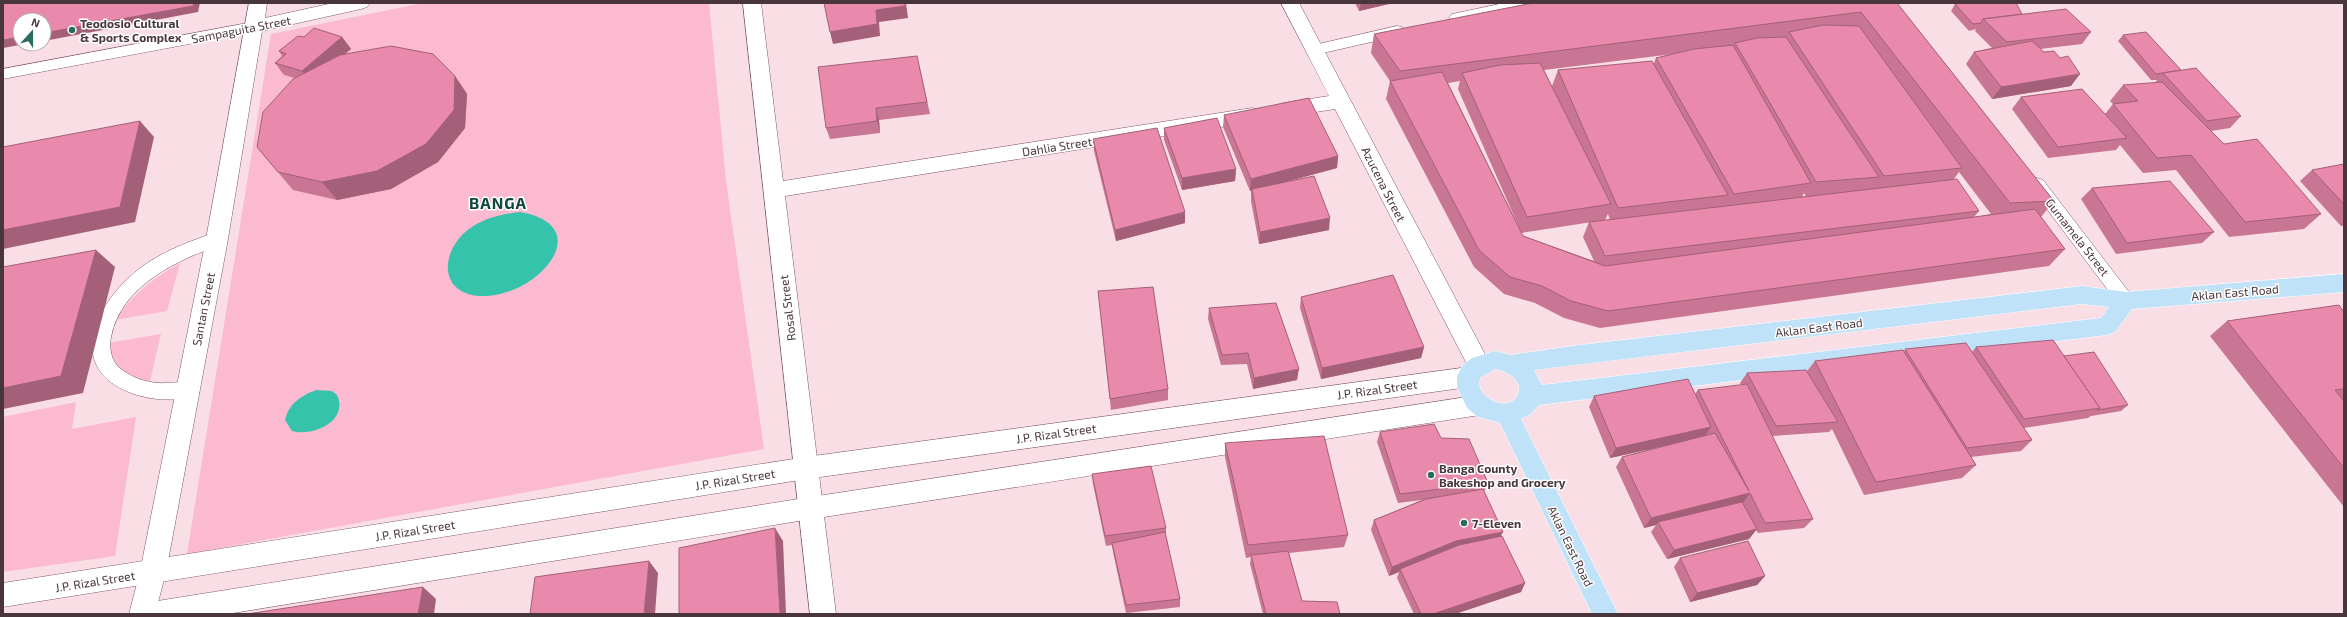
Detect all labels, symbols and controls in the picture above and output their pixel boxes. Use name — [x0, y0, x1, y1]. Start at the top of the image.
north arrow — [12, 12, 52, 52]
street label: Sampaguita Street — [190, 12, 292, 46]
text: N — [30, 15, 42, 30]
place label: Teodosio Cultural & Sports Complex — [80, 16, 182, 44]
marker: Teodosio Cultural & Sports Complex — [67, 25, 77, 35]
street label: Dahlia Street — [1021, 133, 1093, 158]
street label: Azucena Street — [1359, 144, 1409, 224]
district label: BANGA — [469, 193, 527, 212]
street label: Gumamela Street — [2043, 195, 2113, 279]
street label: Santan Street — [189, 271, 217, 347]
street label: Rosal Street — [776, 274, 798, 342]
street label: Aklan East Road — [2191, 281, 2279, 303]
street label: Aklan East Road — [1775, 315, 1863, 339]
street label: J.P. Rizal Street — [1336, 376, 1418, 402]
street label: J.P. Rizal Street — [1015, 420, 1097, 446]
place label: Banga County Bakeshop and Grocery — [1439, 461, 1566, 490]
street label: J.P. Rizal Street — [694, 466, 776, 492]
marker: Banga County Bakeshop and Grocery — [1426, 470, 1436, 480]
street label: Aklan East Road — [1545, 504, 1597, 588]
place label: 7-Eleven — [1472, 516, 1521, 530]
street label: J.P. Rizal Street — [374, 517, 456, 543]
marker: 7-Eleven — [1459, 518, 1469, 528]
street label: J.P. Rizal Street — [54, 568, 136, 594]

